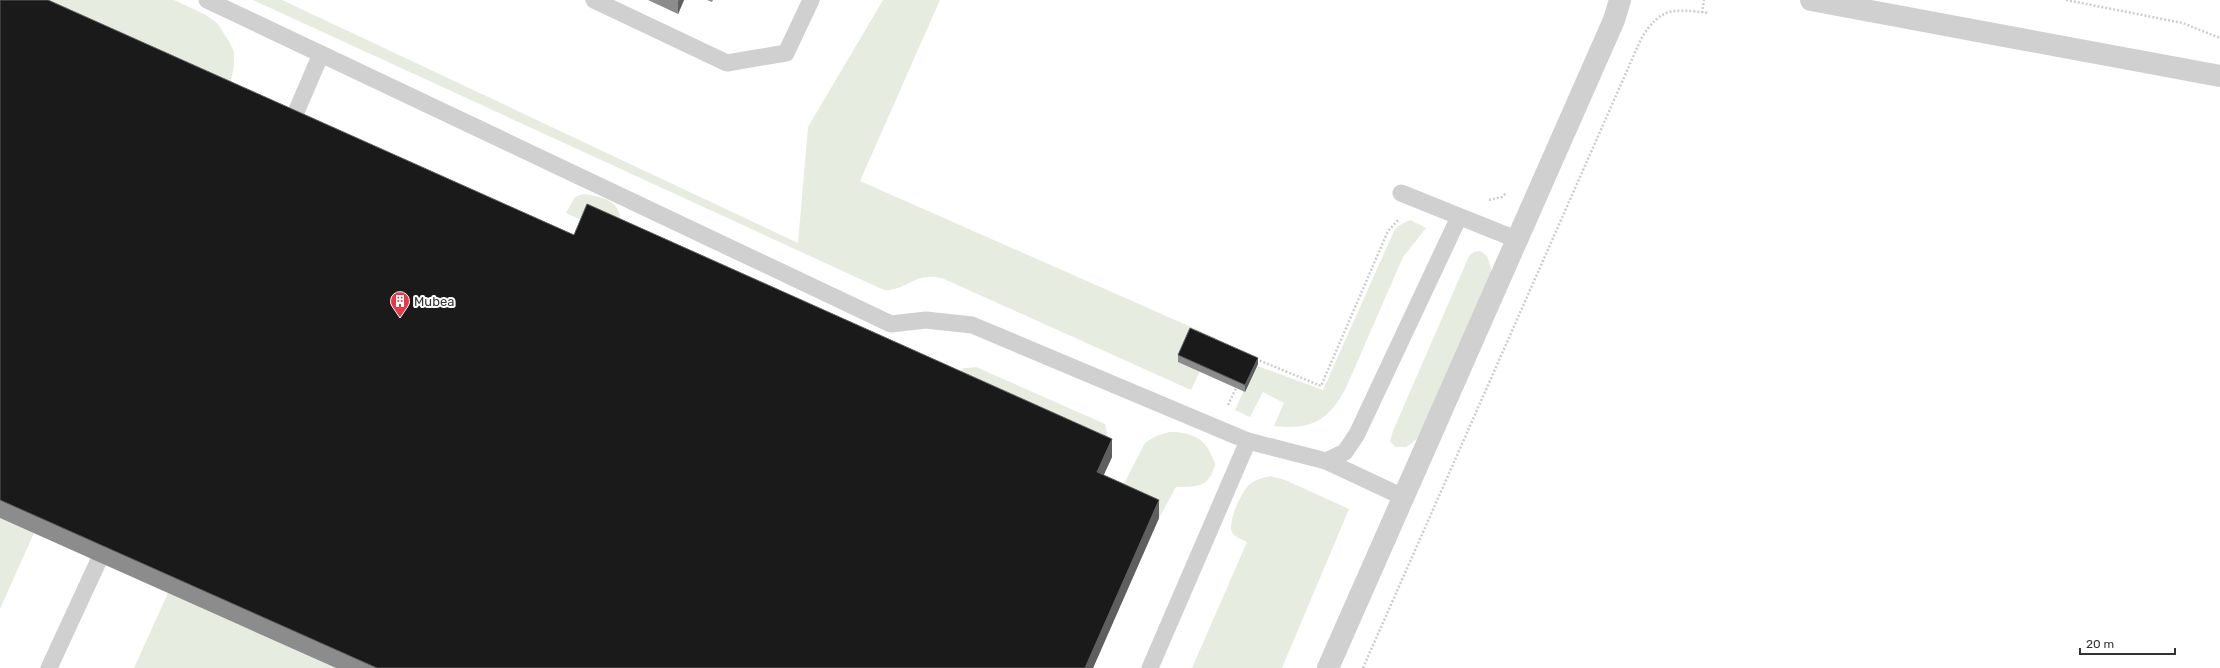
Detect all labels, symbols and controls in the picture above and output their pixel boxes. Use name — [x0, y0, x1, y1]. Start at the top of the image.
building icon: Mubea — [389, 290, 411, 318]
place label: Mubea — [414, 294, 454, 309]
scale bar — [2080, 630, 2175, 656]
text: 20 m — [2086, 637, 2114, 651]

